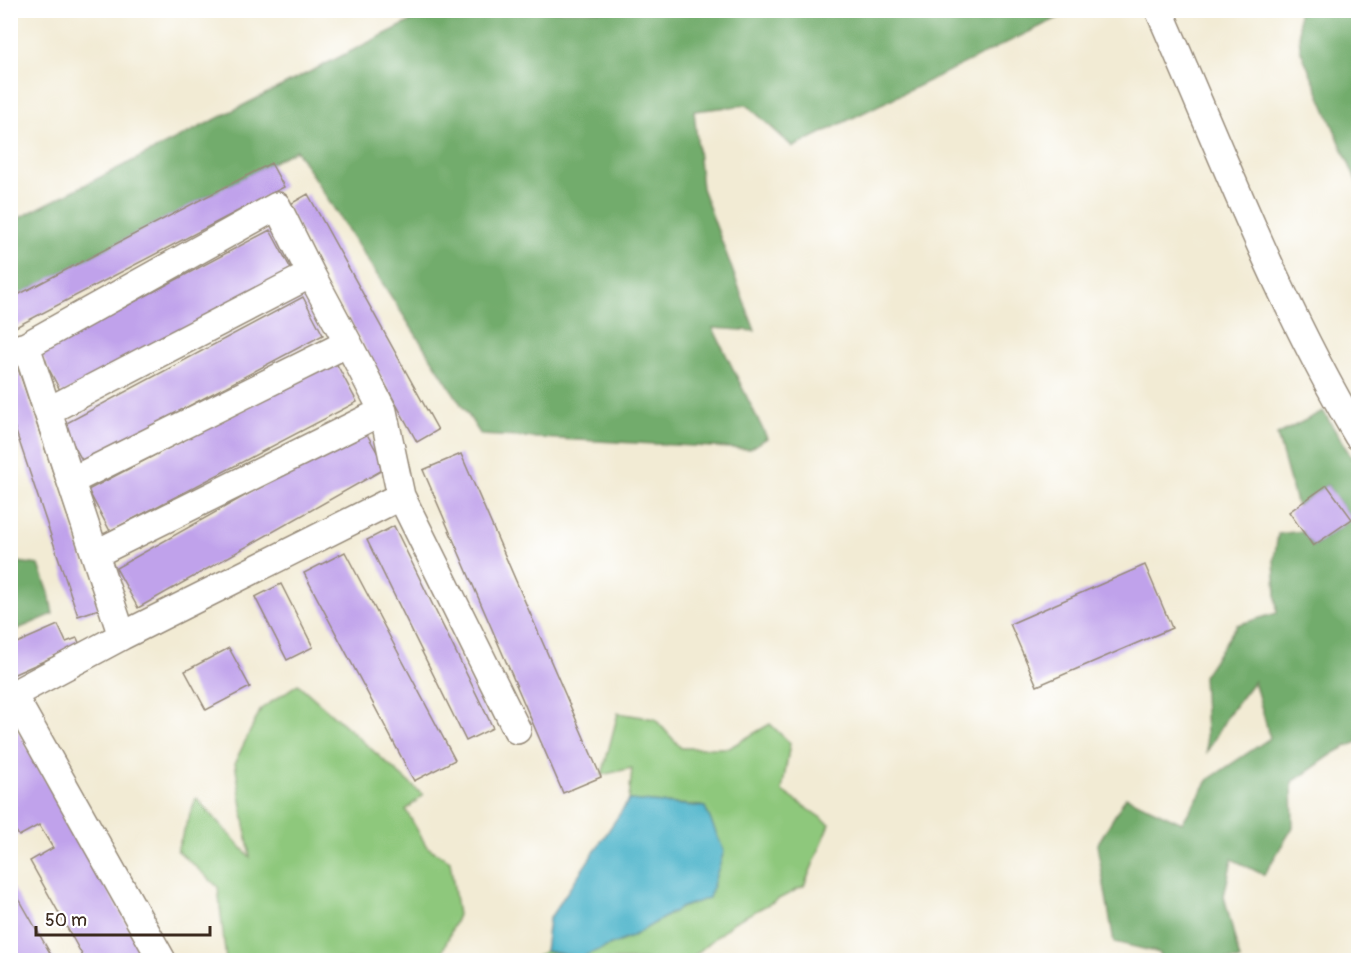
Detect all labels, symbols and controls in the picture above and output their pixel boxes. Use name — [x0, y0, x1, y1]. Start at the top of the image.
scale bar — [36, 899, 210, 937]
text: 50 m — [45, 909, 87, 932]

